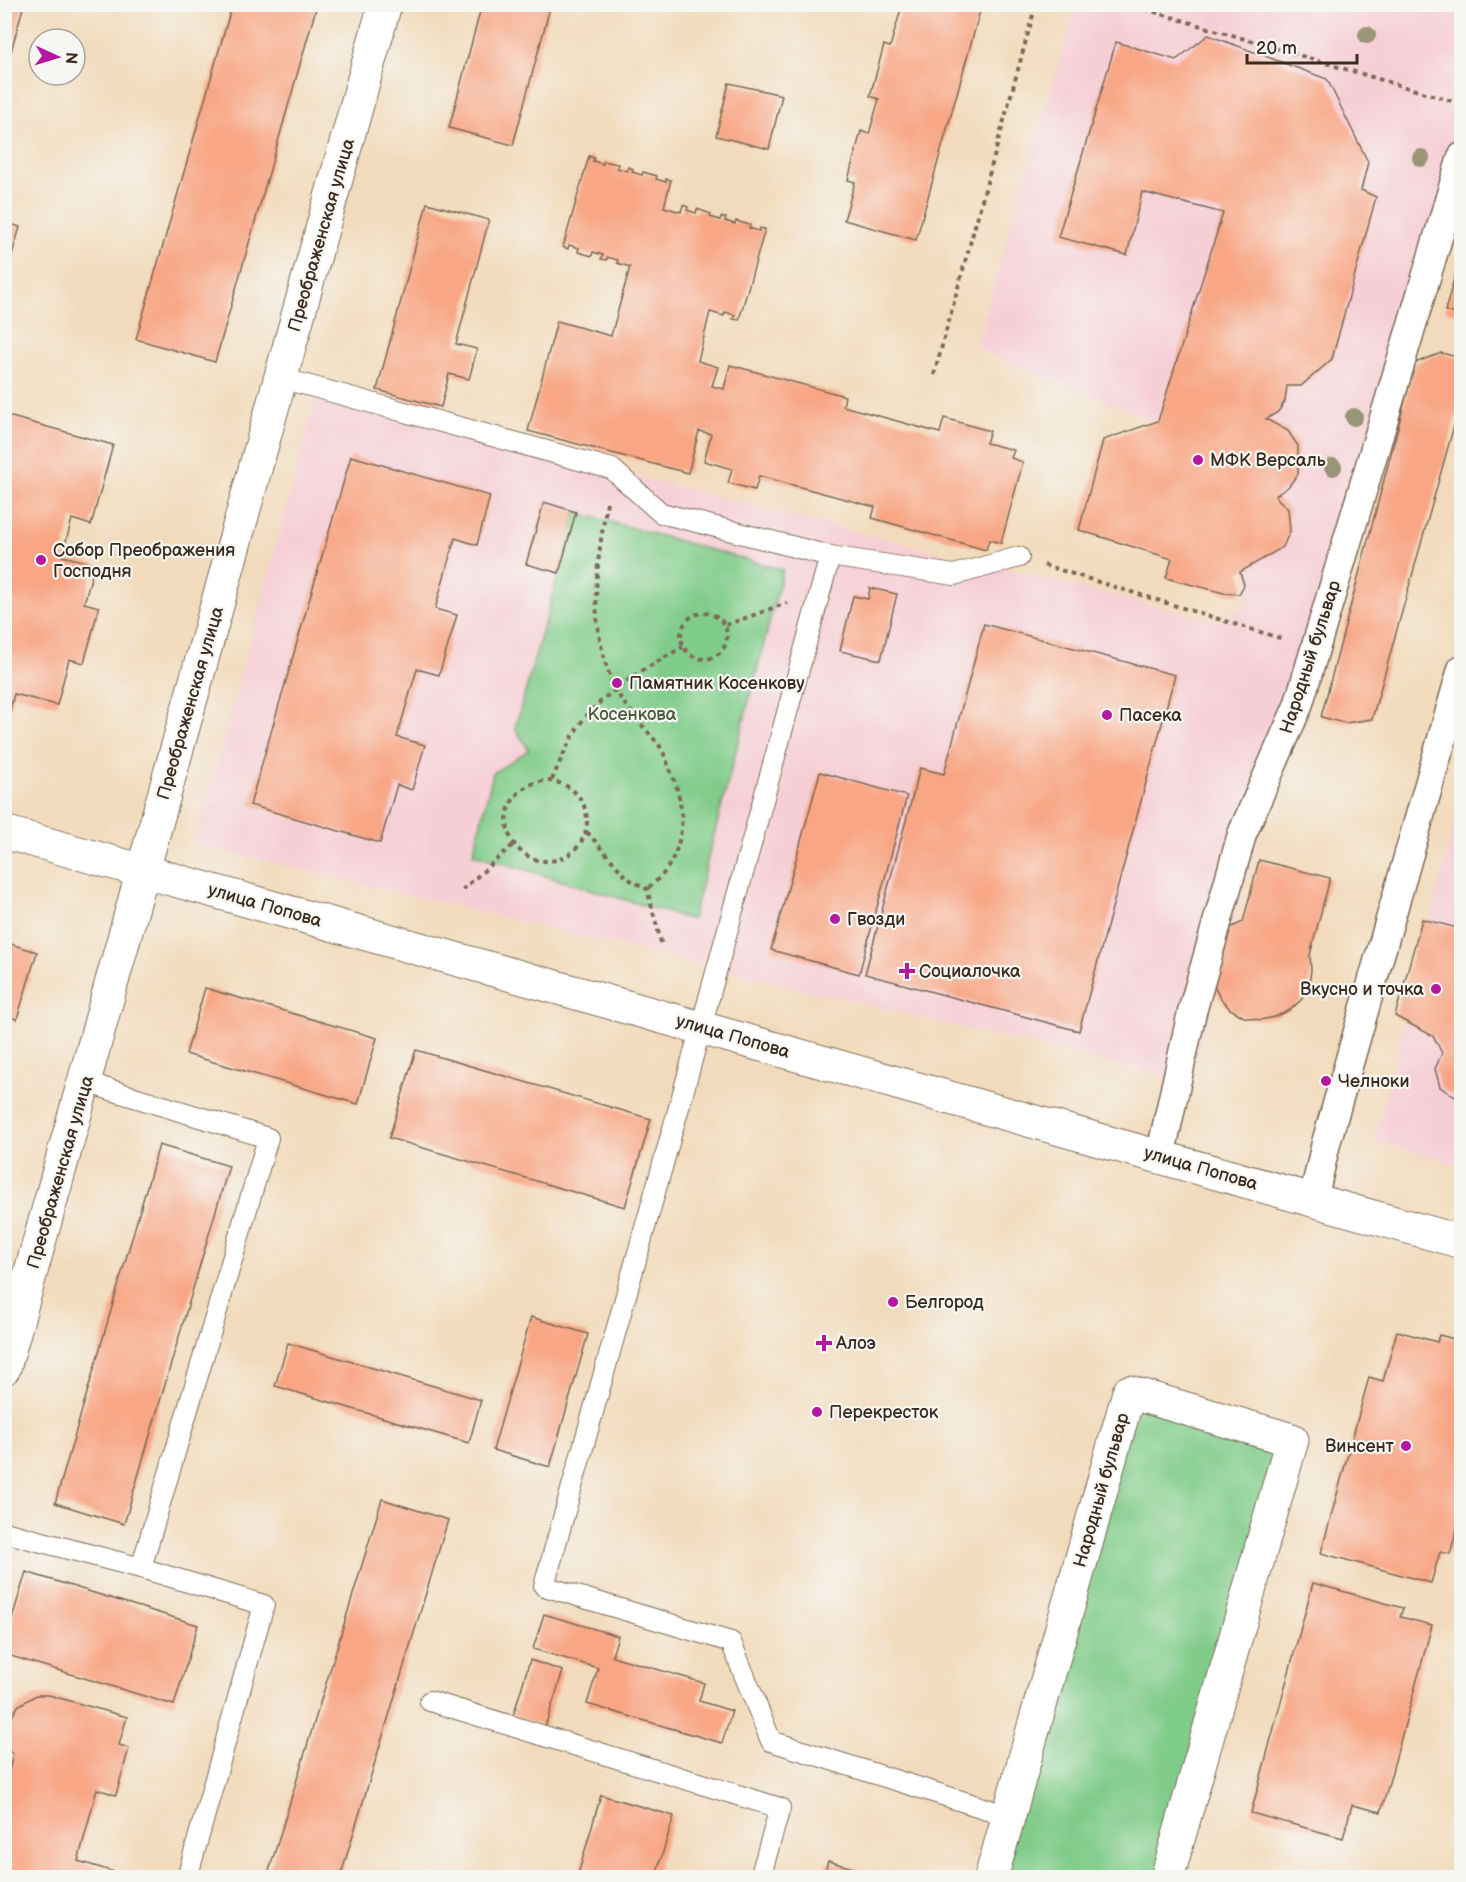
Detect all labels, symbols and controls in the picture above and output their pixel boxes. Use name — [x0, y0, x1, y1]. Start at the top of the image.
north arrow — [27, 27, 87, 87]
scale bar — [1247, 27, 1356, 65]
text: 20 m — [1256, 38, 1297, 59]
text: N — [61, 51, 80, 65]
street label: Преображенская улица — [284, 136, 359, 334]
place label: МФК Версаль — [1210, 450, 1326, 471]
marker: МФК Версаль — [1191, 453, 1205, 467]
place label: Собор Преображения Господня — [53, 540, 235, 582]
marker: Собор Преображения Господня — [34, 553, 48, 567]
street label: Народный бульвар — [1276, 578, 1345, 736]
street label: Преображенская улица — [153, 604, 228, 802]
place label: Памятник Косенкову — [629, 673, 805, 694]
marker: Памятник Косенкову — [610, 676, 624, 690]
park label: Косенкова — [588, 704, 677, 725]
place label: Пасека — [1119, 705, 1182, 726]
marker: Пасека — [1100, 708, 1114, 722]
street label: улица Попова — [206, 879, 325, 932]
place label: Гвозди — [847, 909, 905, 930]
marker: Гвозди — [828, 912, 842, 926]
place label: Социалочка — [919, 961, 1021, 982]
marker: Социалочка — [900, 964, 914, 978]
place label: Вкусно и точка — [1300, 979, 1424, 1000]
marker: Вкусно и точка — [1429, 982, 1443, 996]
street label: улица Попова — [674, 1010, 793, 1063]
place label: Челноки — [1338, 1071, 1409, 1092]
street label: Преображенская улица — [23, 1073, 98, 1271]
marker: Челноки — [1319, 1074, 1333, 1088]
street label: улица Попова — [1142, 1142, 1261, 1195]
place label: Белгород — [905, 1292, 984, 1313]
marker: Белгород — [886, 1295, 900, 1309]
place label: Алоэ — [835, 1333, 876, 1354]
marker: Алоэ — [817, 1336, 831, 1350]
place label: Перекресток — [829, 1402, 939, 1423]
marker: Перекресток — [810, 1405, 824, 1419]
street label: Народный бульвар — [1069, 1410, 1134, 1570]
place label: Винсент — [1325, 1436, 1395, 1457]
marker: Винсент — [1399, 1439, 1413, 1453]

